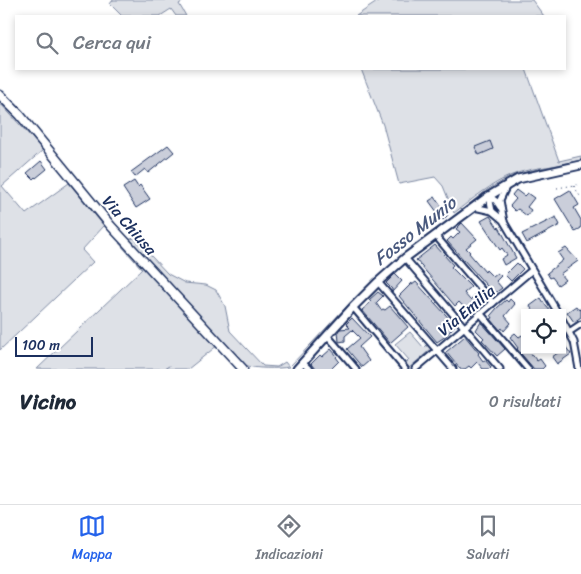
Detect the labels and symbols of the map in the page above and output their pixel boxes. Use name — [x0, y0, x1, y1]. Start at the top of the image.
water label: Fosso Munio — [366, 187, 465, 274]
street label: Via Chiusa — [95, 188, 165, 263]
street label: Via Emilia — [431, 277, 503, 344]
scale bar — [15, 334, 92, 357]

